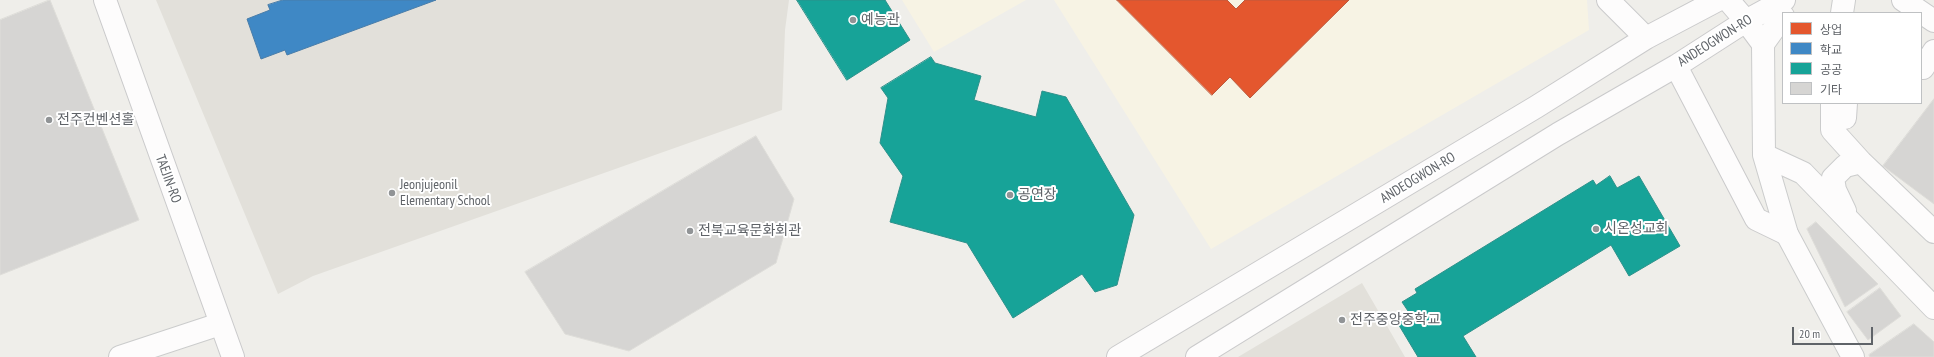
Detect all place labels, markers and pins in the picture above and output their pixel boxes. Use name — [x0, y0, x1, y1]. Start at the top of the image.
place label: 예능관 — [861, 12, 900, 28]
marker: 예능관 — [848, 15, 858, 25]
place label: 전주컨벤션홀 — [57, 112, 134, 128]
marker: 전주컨벤션홀 — [44, 115, 54, 125]
place label: Jeonjujeonil Elementary School — [400, 177, 490, 210]
place label: 공연장 — [1018, 187, 1057, 203]
marker: Jeonjujeonil Elementary School — [387, 188, 397, 198]
marker: 공연장 — [1005, 190, 1015, 200]
place label: 시온성교회 — [1604, 221, 1668, 237]
place label: 전북교육문화회관 — [698, 223, 801, 239]
marker: 시온성교회 — [1591, 224, 1601, 234]
marker: 전북교육문화회관 — [685, 226, 695, 236]
place label: 전주중앙중학교 — [1350, 312, 1440, 328]
marker: 전주중앙중학교 — [1337, 315, 1347, 325]

